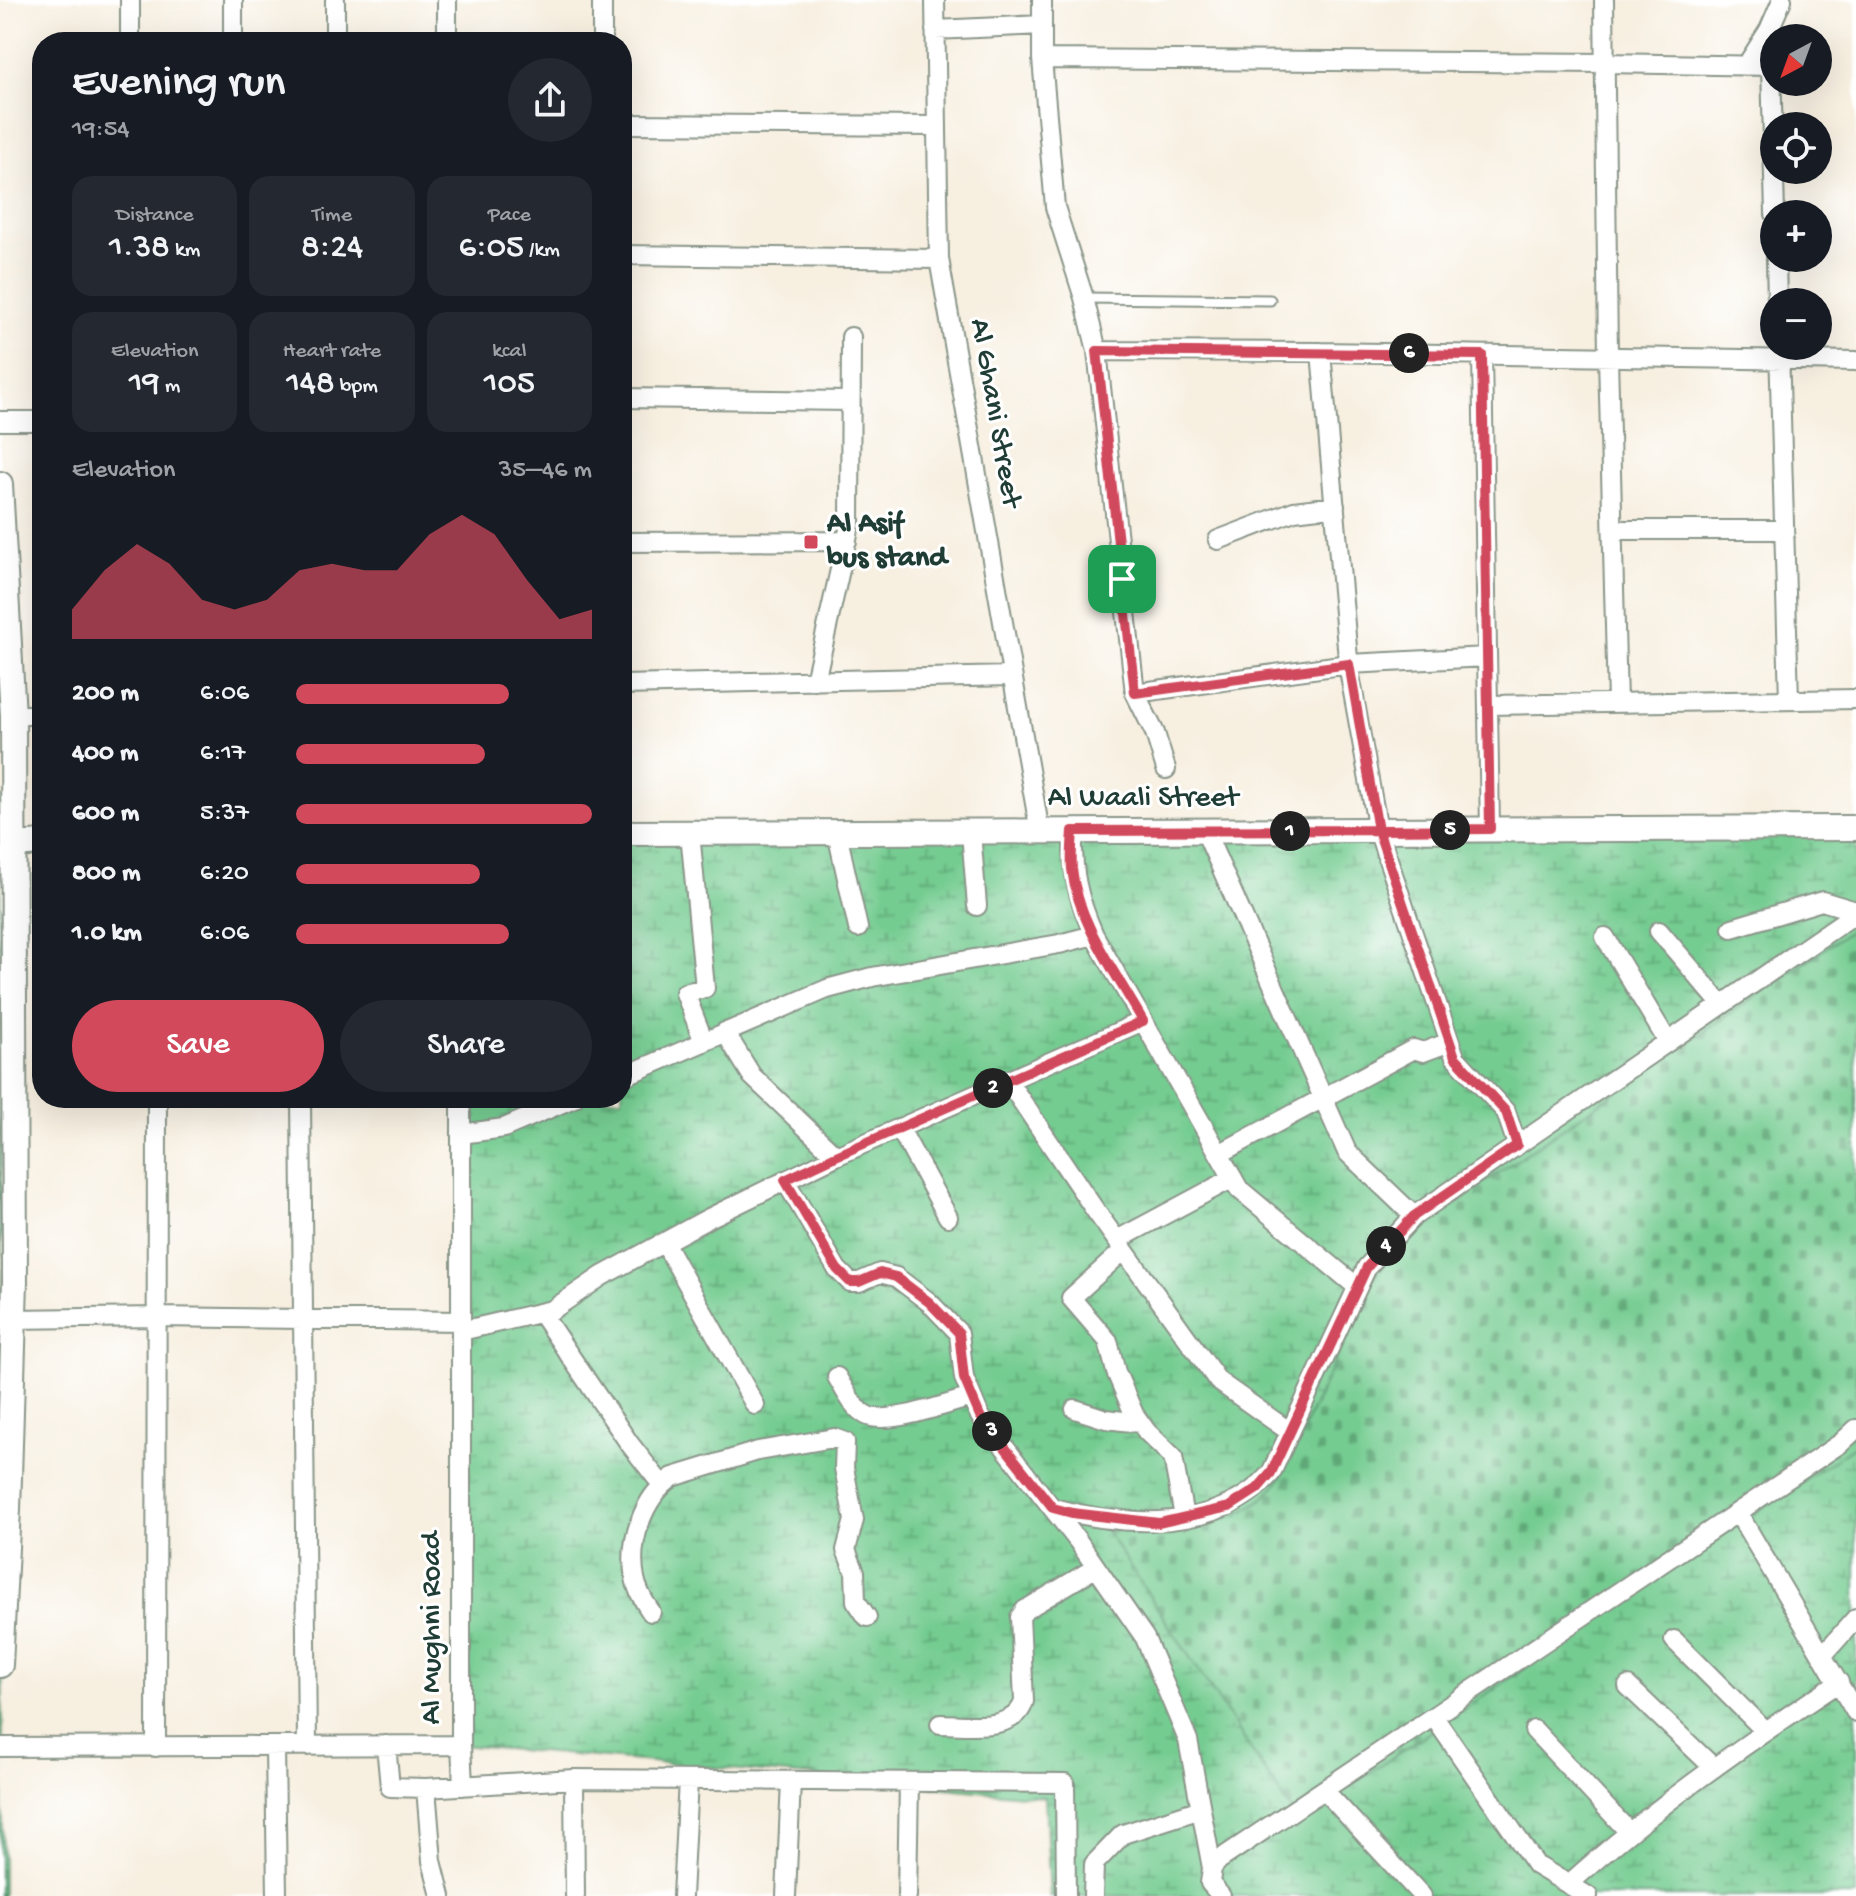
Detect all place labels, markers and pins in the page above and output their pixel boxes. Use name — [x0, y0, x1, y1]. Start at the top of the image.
pin: 6 — [1389, 333, 1429, 373]
place label: Al Asif bus stand — [826, 508, 950, 577]
marker: Al Asif bus stand — [802, 533, 820, 551]
pin — [1088, 545, 1156, 613]
pin: 5 — [1430, 810, 1470, 850]
pin: 1 — [1270, 811, 1310, 851]
pin: 2 — [973, 1068, 1013, 1108]
pin: 4 — [1366, 1226, 1406, 1266]
pin: 3 — [972, 1411, 1012, 1451]

